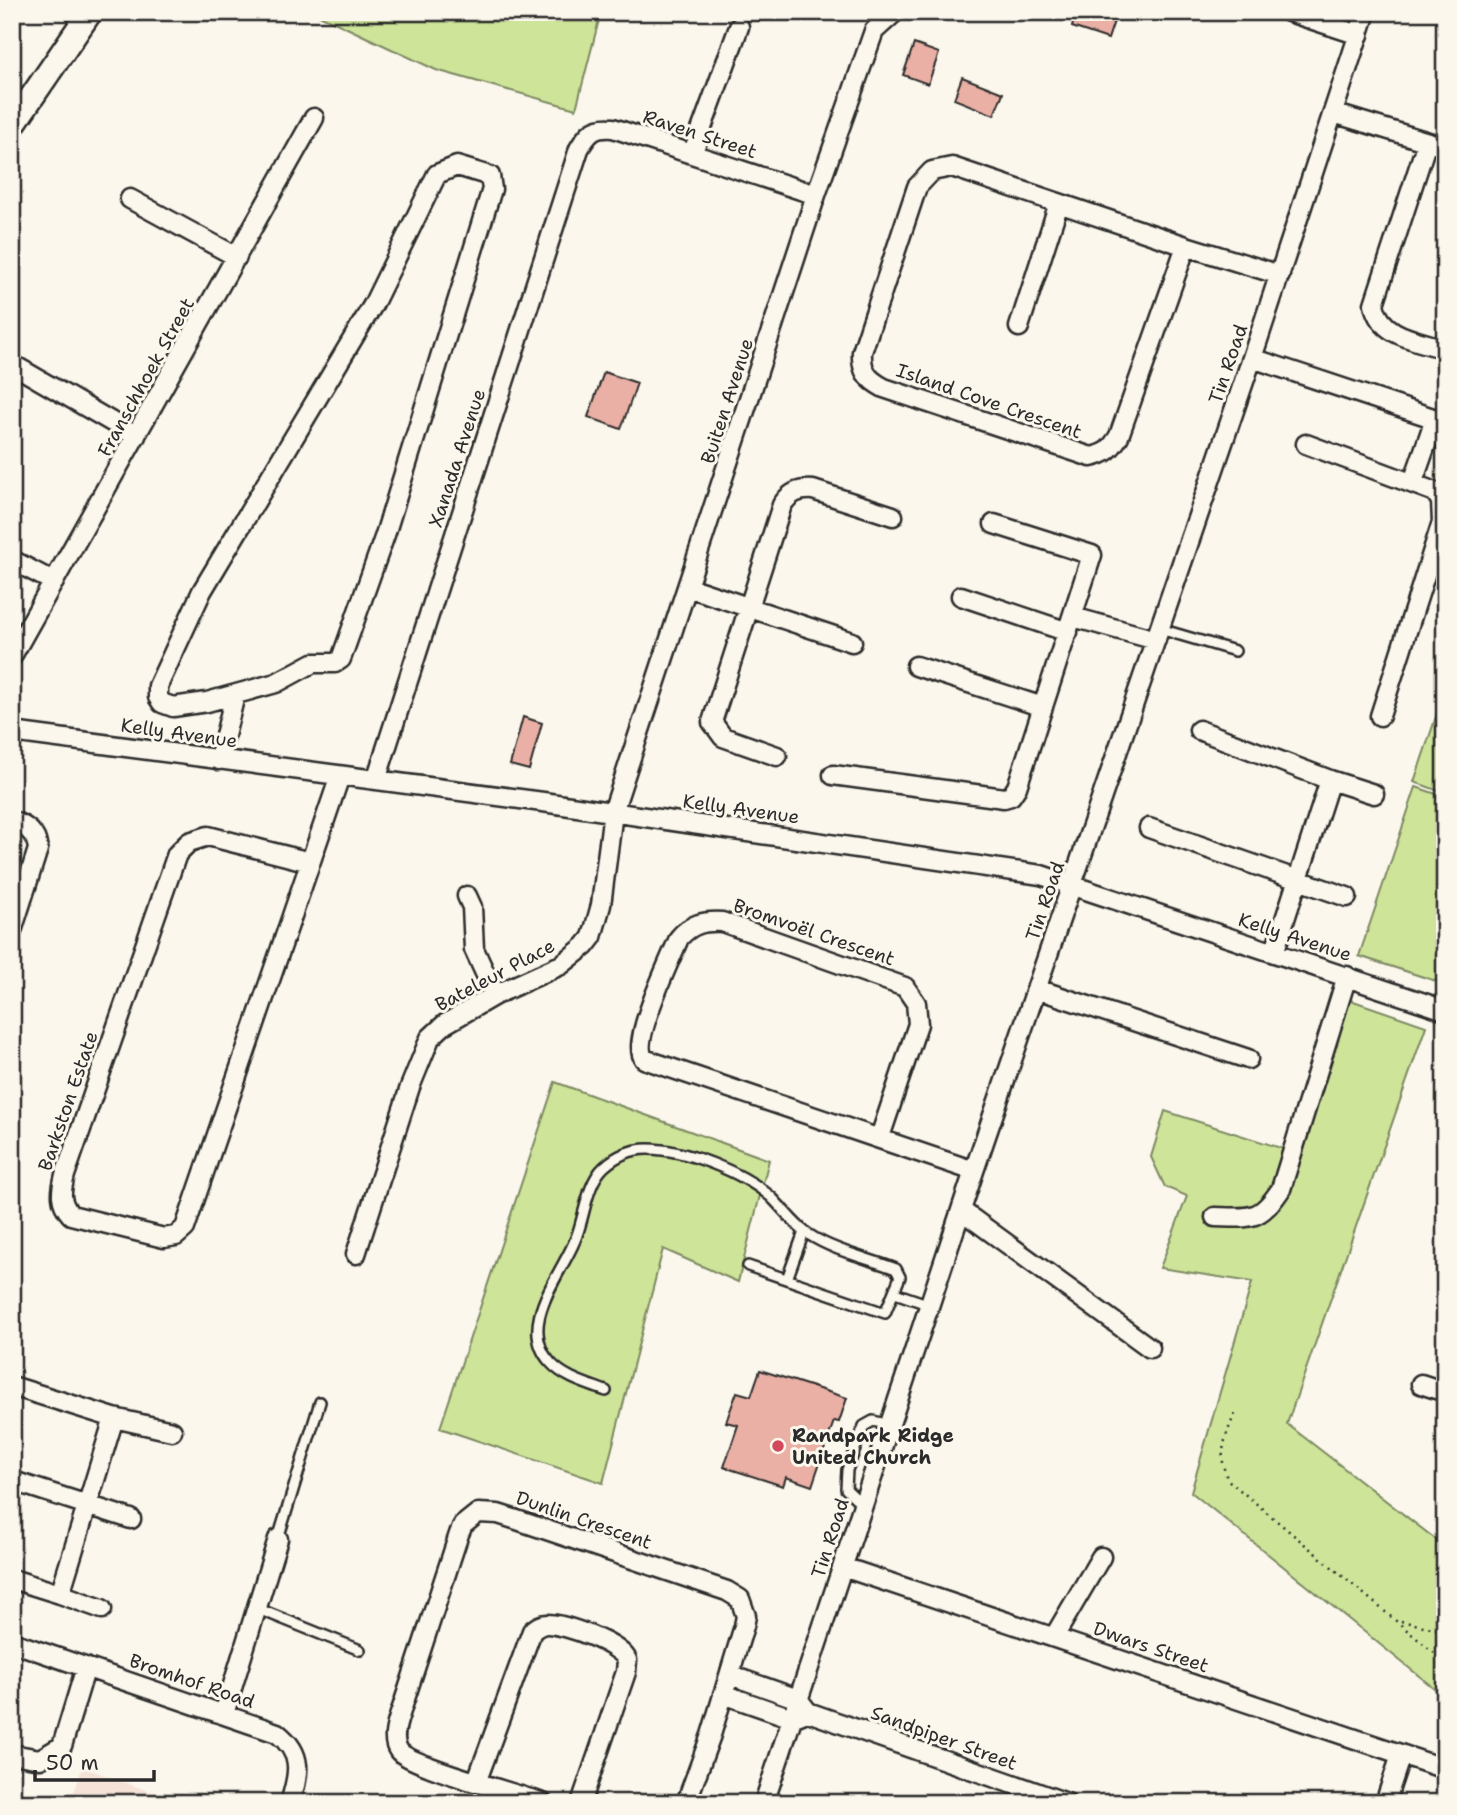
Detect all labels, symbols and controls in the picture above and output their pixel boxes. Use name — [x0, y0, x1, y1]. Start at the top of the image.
street label: Raven Street — [640, 104, 760, 164]
street label: Franschhoek Street — [92, 293, 200, 461]
street label: Tin Road — [1203, 321, 1253, 407]
street label: Buiten Avenue — [695, 335, 759, 467]
street label: Island Cove Crescent — [893, 358, 1085, 444]
street label: Xanada Avenue — [423, 386, 491, 530]
street label: Kelly Avenue — [119, 712, 239, 754]
street label: Kelly Avenue — [681, 788, 801, 830]
street label: Tin Road — [1020, 858, 1070, 944]
street label: Bromvoël Crescent — [730, 893, 898, 971]
street label: Kelly Avenue — [1235, 907, 1355, 967]
street label: Bateleur Place — [431, 933, 559, 1017]
street label: Barkston Estate — [32, 1028, 104, 1174]
place label: Randpark Ridge United Church — [792, 1423, 954, 1470]
marker: Randpark Ridge United Church — [770, 1438, 786, 1454]
street label: Dunlin Crescent — [513, 1485, 655, 1555]
street label: Tin Road — [805, 1495, 855, 1581]
street label: Dwars Street — [1090, 1616, 1212, 1678]
street label: Bromhof Road — [126, 1648, 258, 1714]
street label: Sandpiper Street — [867, 1700, 1021, 1776]
scale bar — [35, 1738, 154, 1782]
text: 50 m — [46, 1749, 99, 1777]

